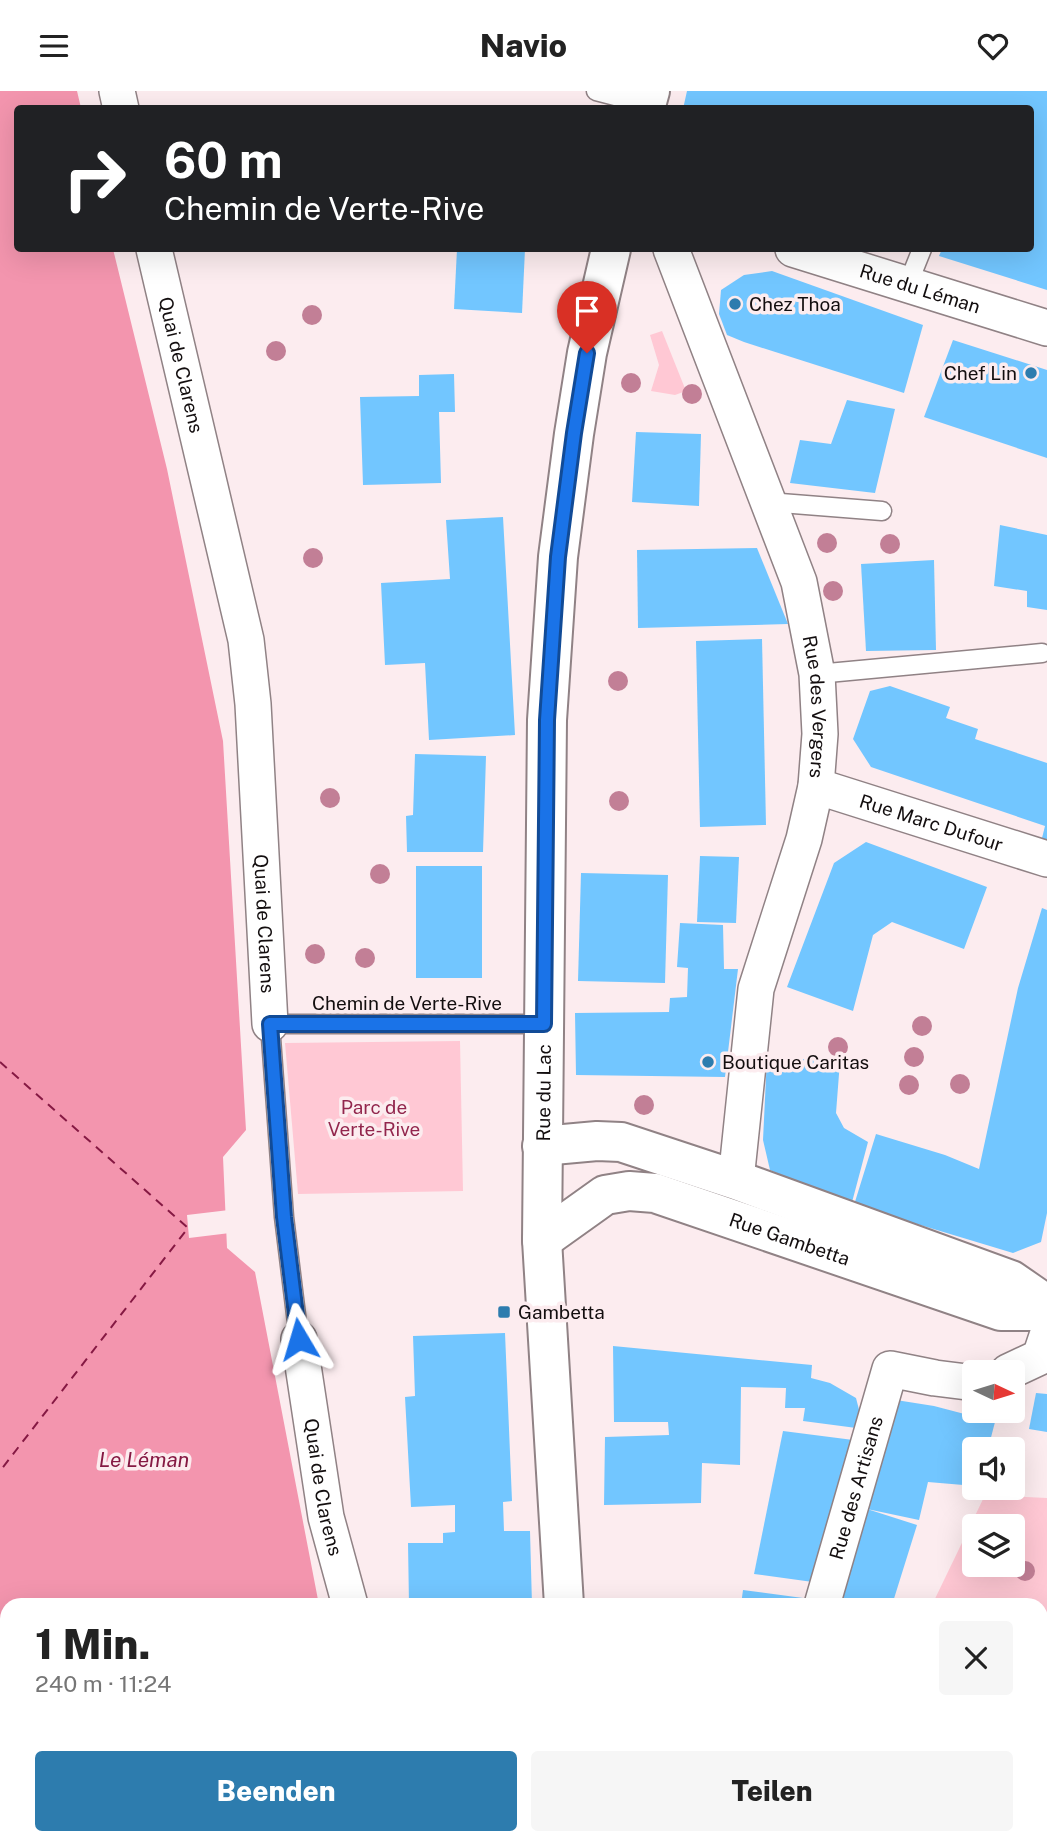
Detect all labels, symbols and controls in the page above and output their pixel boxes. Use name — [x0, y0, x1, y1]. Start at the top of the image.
icon: menu — [35, 27, 73, 65]
text: Navio — [480, 27, 567, 64]
icon: heart — [974, 27, 1012, 65]
text: 60 m — [164, 131, 283, 189]
icon: right — [49, 133, 140, 224]
text: Chemin de Verte-Rive — [164, 190, 484, 227]
street label: Rue du Léman — [857, 259, 983, 318]
pin — [557, 281, 617, 353]
icon: arrive — [568, 292, 606, 330]
place label: Chez Thoa — [749, 293, 841, 315]
street label: Quai de Clarens — [155, 295, 208, 435]
marker: Chez Thoa — [727, 296, 743, 312]
place label: Chef Lin — [944, 362, 1017, 384]
marker: Chef Lin — [1023, 365, 1039, 381]
street label: Rue des Vergers — [799, 633, 831, 779]
street label: Rue Marc Dufour — [857, 789, 1006, 855]
street label: Quai de Clarens — [250, 854, 279, 994]
street label: Chemin de Verte-Rive — [312, 992, 502, 1014]
street label: Rue du Lac — [532, 1044, 555, 1141]
place label: Boutique Caritas — [722, 1051, 869, 1073]
marker: Boutique Caritas — [700, 1054, 716, 1070]
park label: Parc de Verte-Rive — [328, 1096, 420, 1140]
street label: Rue Gambetta — [726, 1208, 853, 1270]
place label: Gambetta — [518, 1301, 605, 1323]
position arrow — [262, 1302, 336, 1376]
marker: Gambetta — [496, 1304, 512, 1320]
north arrow — [962, 1360, 1026, 1423]
map controls — [962, 1360, 1025, 1577]
street label: Rue des Artisans — [825, 1413, 887, 1562]
street label: Quai de Clarens — [300, 1417, 347, 1558]
button: sound — [962, 1437, 1025, 1500]
water label: Le Léman — [99, 1447, 189, 1472]
button: layers — [962, 1514, 1025, 1577]
text: 1 Min. — [35, 1619, 151, 1668]
button: close — [939, 1621, 1013, 1695]
text: 240 m · 11:24 — [35, 1670, 172, 1697]
button: Beenden — [35, 1751, 517, 1831]
button: Teilen — [531, 1751, 1013, 1831]

